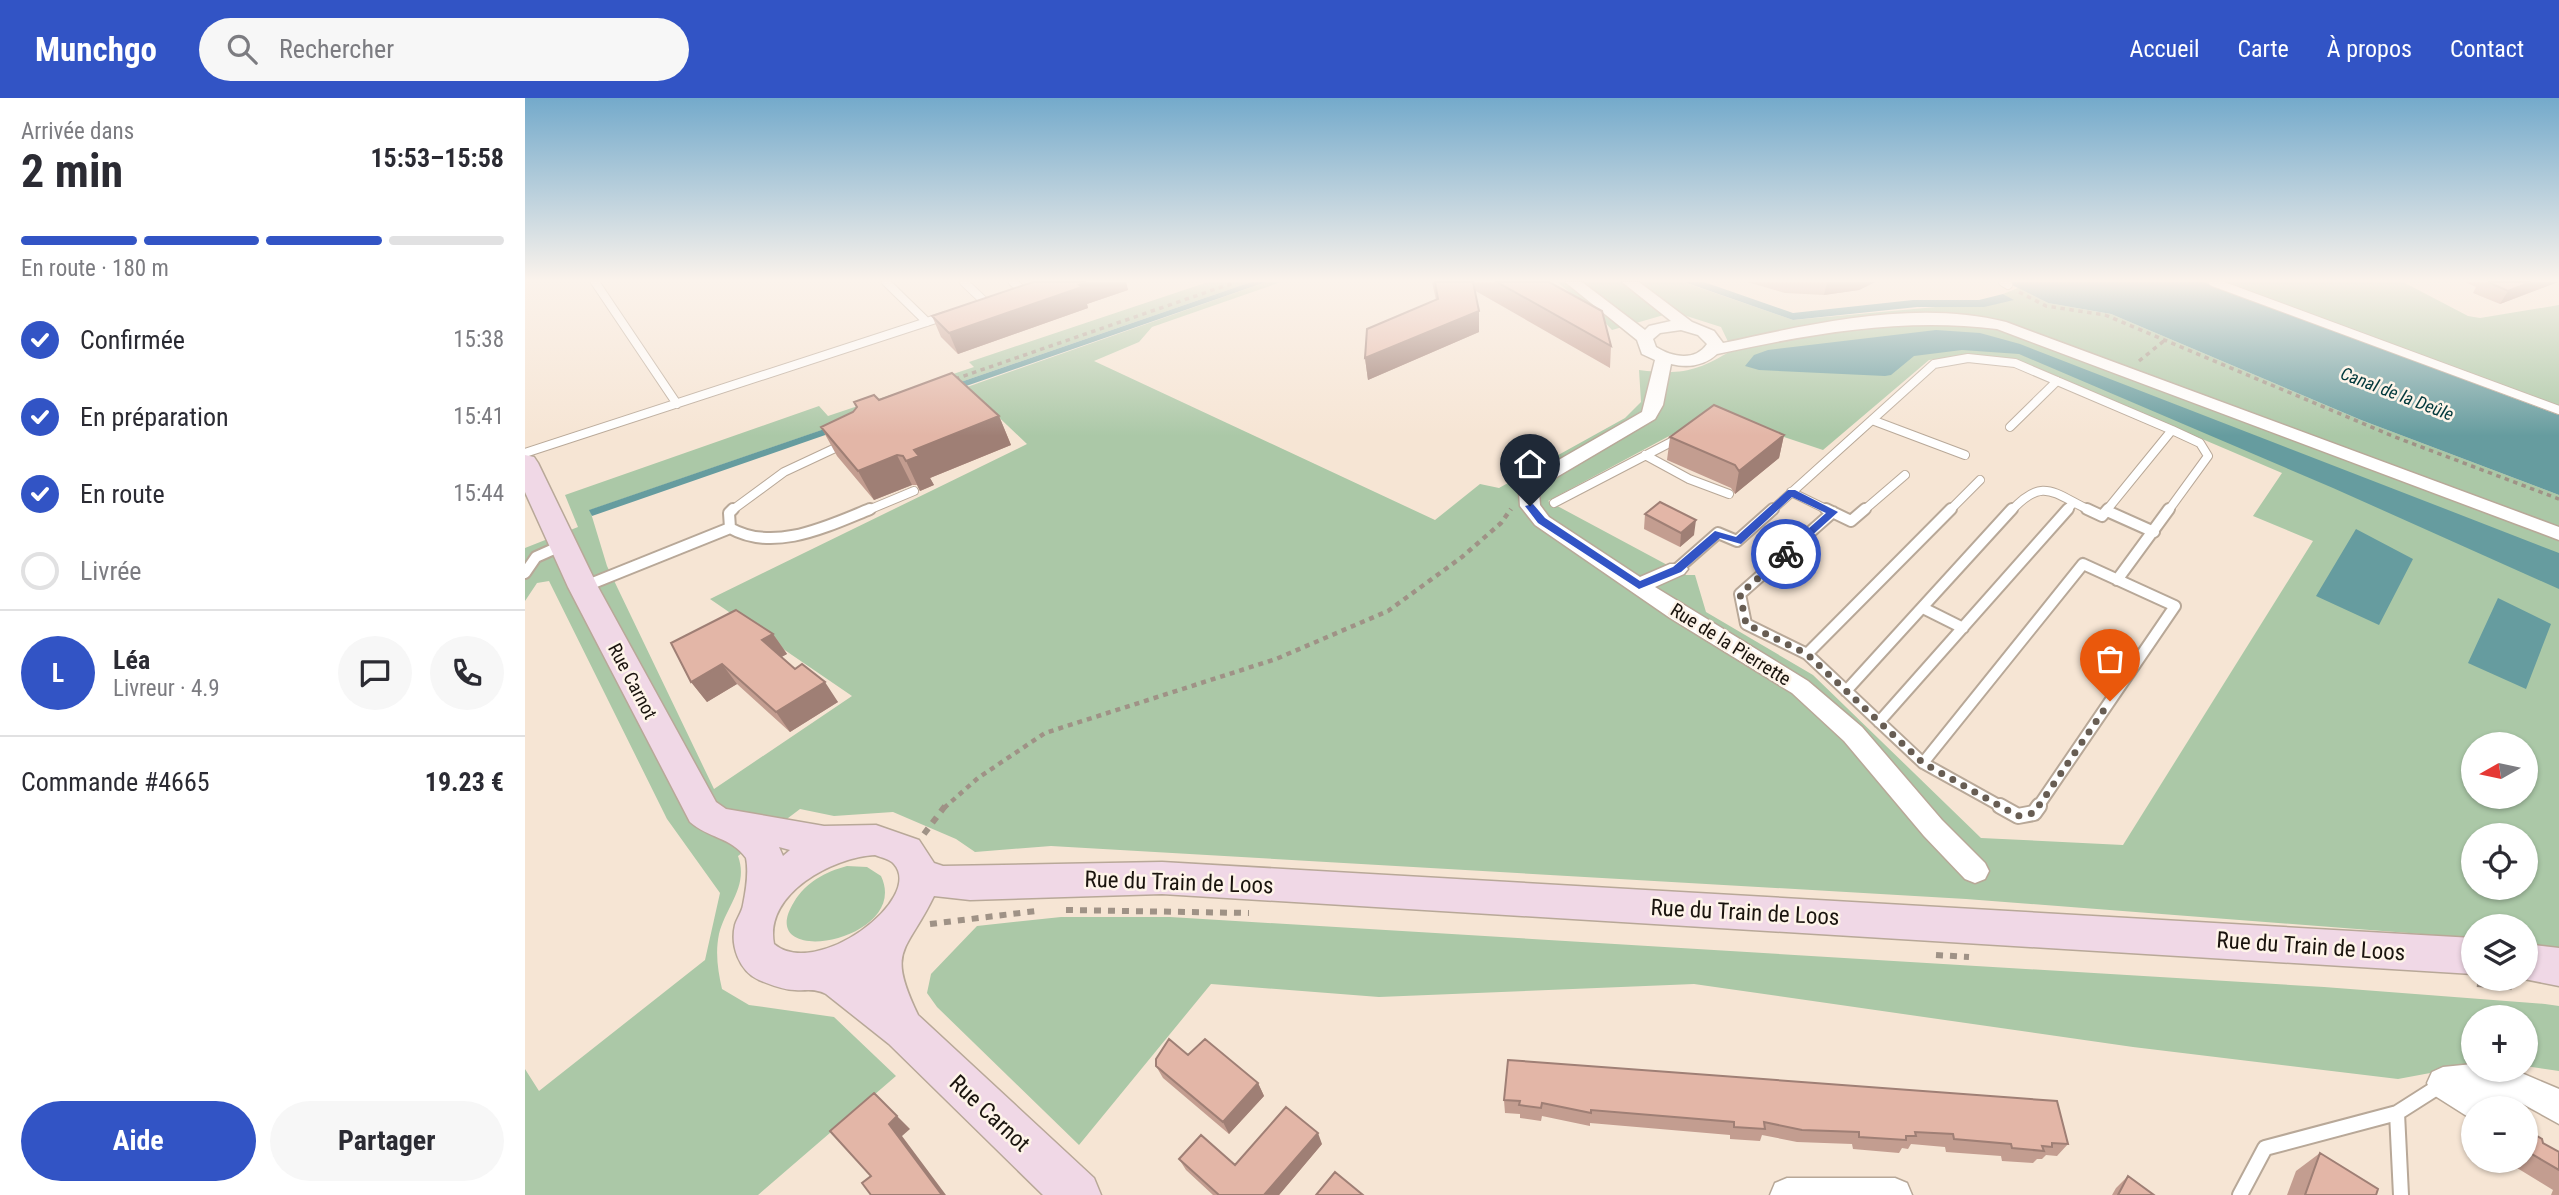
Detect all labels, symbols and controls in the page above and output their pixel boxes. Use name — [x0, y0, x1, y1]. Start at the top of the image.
search box — [199, 18, 689, 81]
text: Munchgo — [35, 30, 157, 69]
icon: search — [223, 30, 261, 68]
text: Rechercher — [279, 34, 394, 64]
text: Accueil — [2130, 35, 2199, 63]
text: Carte — [2237, 35, 2289, 63]
text: À propos — [2327, 35, 2412, 63]
text: Contact — [2450, 35, 2524, 63]
text: Arrivée dans — [21, 118, 134, 145]
text: 15:53–15:58 — [370, 143, 504, 173]
text: 2 min — [21, 144, 123, 198]
text: En route · 180 m — [21, 255, 169, 282]
icon: check — [21, 321, 59, 359]
text: Confirmée — [80, 325, 185, 355]
text: 15:38 — [453, 326, 504, 353]
water label: Canal de la Deûle — [2338, 362, 2457, 425]
icon: check — [21, 398, 59, 436]
text: En préparation — [80, 402, 229, 432]
text: 15:41 — [453, 403, 504, 430]
pin — [1500, 434, 1560, 506]
icon: home — [1511, 445, 1549, 483]
icon: check — [21, 475, 59, 513]
text: En route — [80, 479, 165, 509]
text: 15:44 — [453, 480, 504, 507]
courier — [1751, 519, 1821, 589]
icon: bike — [1767, 535, 1805, 573]
text: Livrée — [80, 556, 142, 586]
street label: Rue de la Pierrette — [1666, 598, 1795, 691]
pin — [2080, 629, 2140, 701]
button: chat — [338, 636, 412, 710]
button: phone — [430, 636, 504, 710]
street label: Rue Carnot — [603, 639, 662, 723]
icon: bag — [2091, 640, 2129, 678]
text: Léa — [113, 645, 150, 675]
text: L — [52, 658, 64, 688]
text: Livreur · 4.9 — [113, 675, 220, 702]
north arrow — [2461, 732, 2537, 808]
map controls — [2461, 732, 2538, 1173]
text: Commande #4665 — [21, 767, 210, 797]
text: 19.23 € — [425, 767, 504, 797]
button: locate — [2461, 823, 2538, 900]
street label: Rue du Train de Loos — [1084, 866, 1274, 899]
street label: Rue du Train de Loos — [1650, 894, 1840, 931]
button: layers — [2461, 914, 2538, 991]
street label: Rue du Train de Loos — [2216, 926, 2406, 967]
button: + — [2461, 1005, 2538, 1082]
street label: Rue Carnot — [944, 1069, 1035, 1157]
button: − — [2461, 1096, 2538, 1173]
button: Aide — [21, 1101, 256, 1181]
button: Partager — [270, 1101, 504, 1181]

